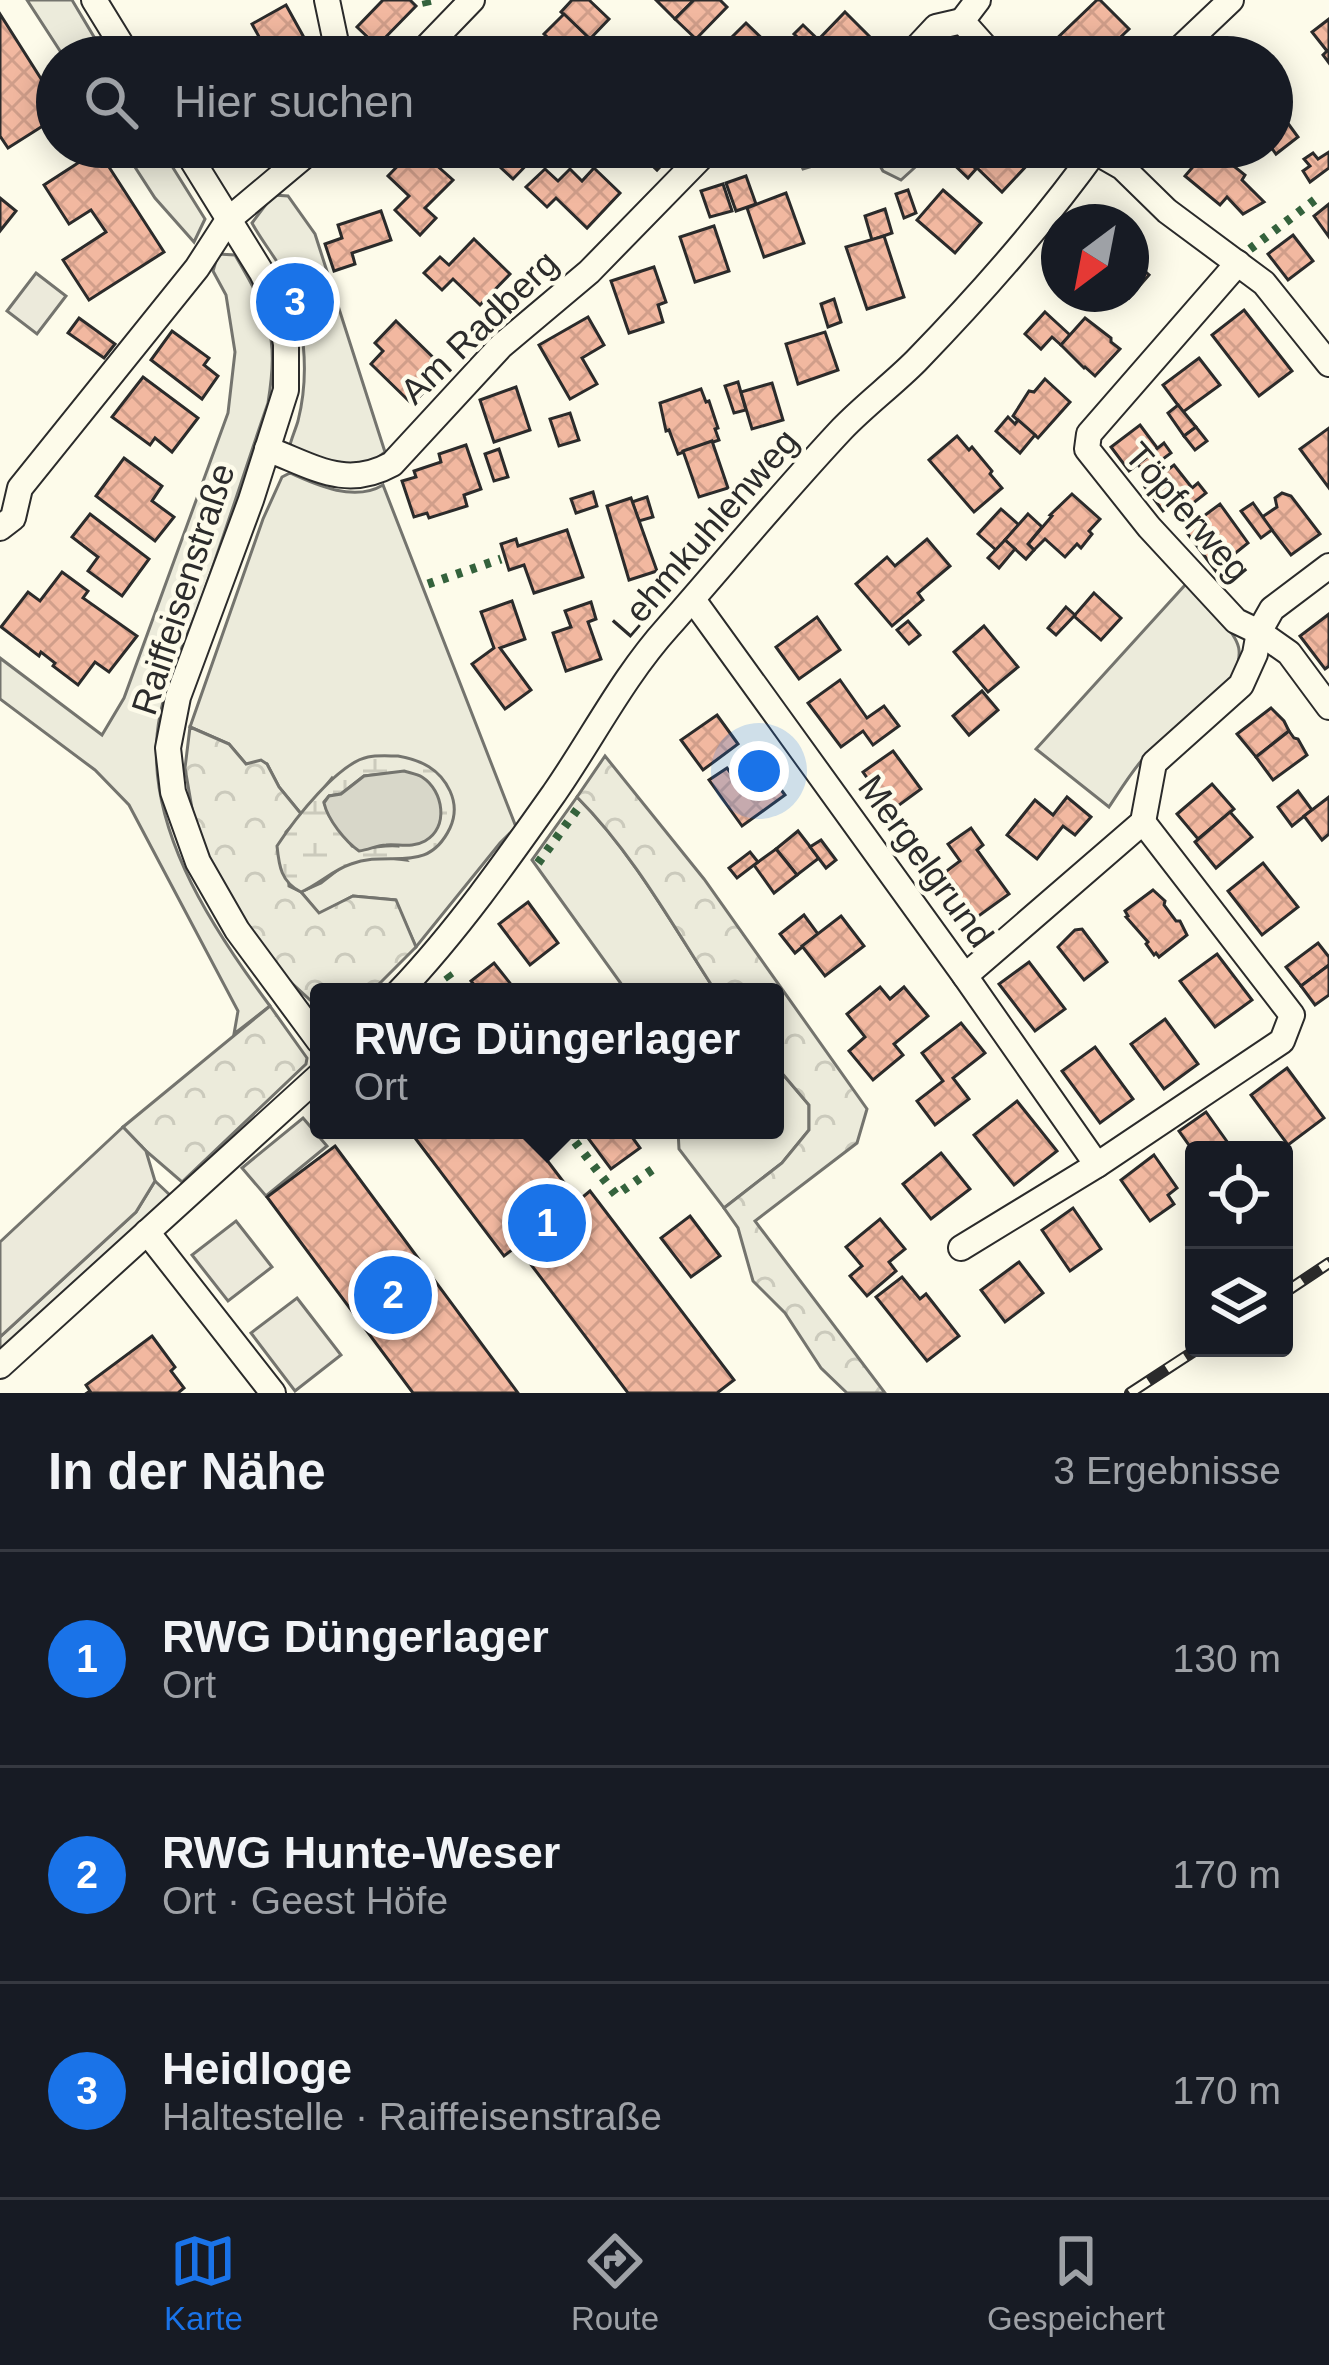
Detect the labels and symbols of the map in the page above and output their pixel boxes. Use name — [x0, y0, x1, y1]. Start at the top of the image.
north arrow — [1041, 204, 1149, 312]
street label: Am Radberg — [392, 242, 566, 412]
pin: 3 — [256, 257, 334, 347]
street label: Lehmkuhlenweg — [604, 421, 806, 645]
street label: Töpferweg — [1117, 434, 1259, 590]
street label: Raiffeisenstraße — [123, 458, 243, 720]
your location — [729, 741, 789, 801]
street label: Mergelgrund — [850, 767, 1002, 955]
pin: 1 — [508, 1178, 586, 1268]
pin: 2 — [354, 1250, 432, 1340]

